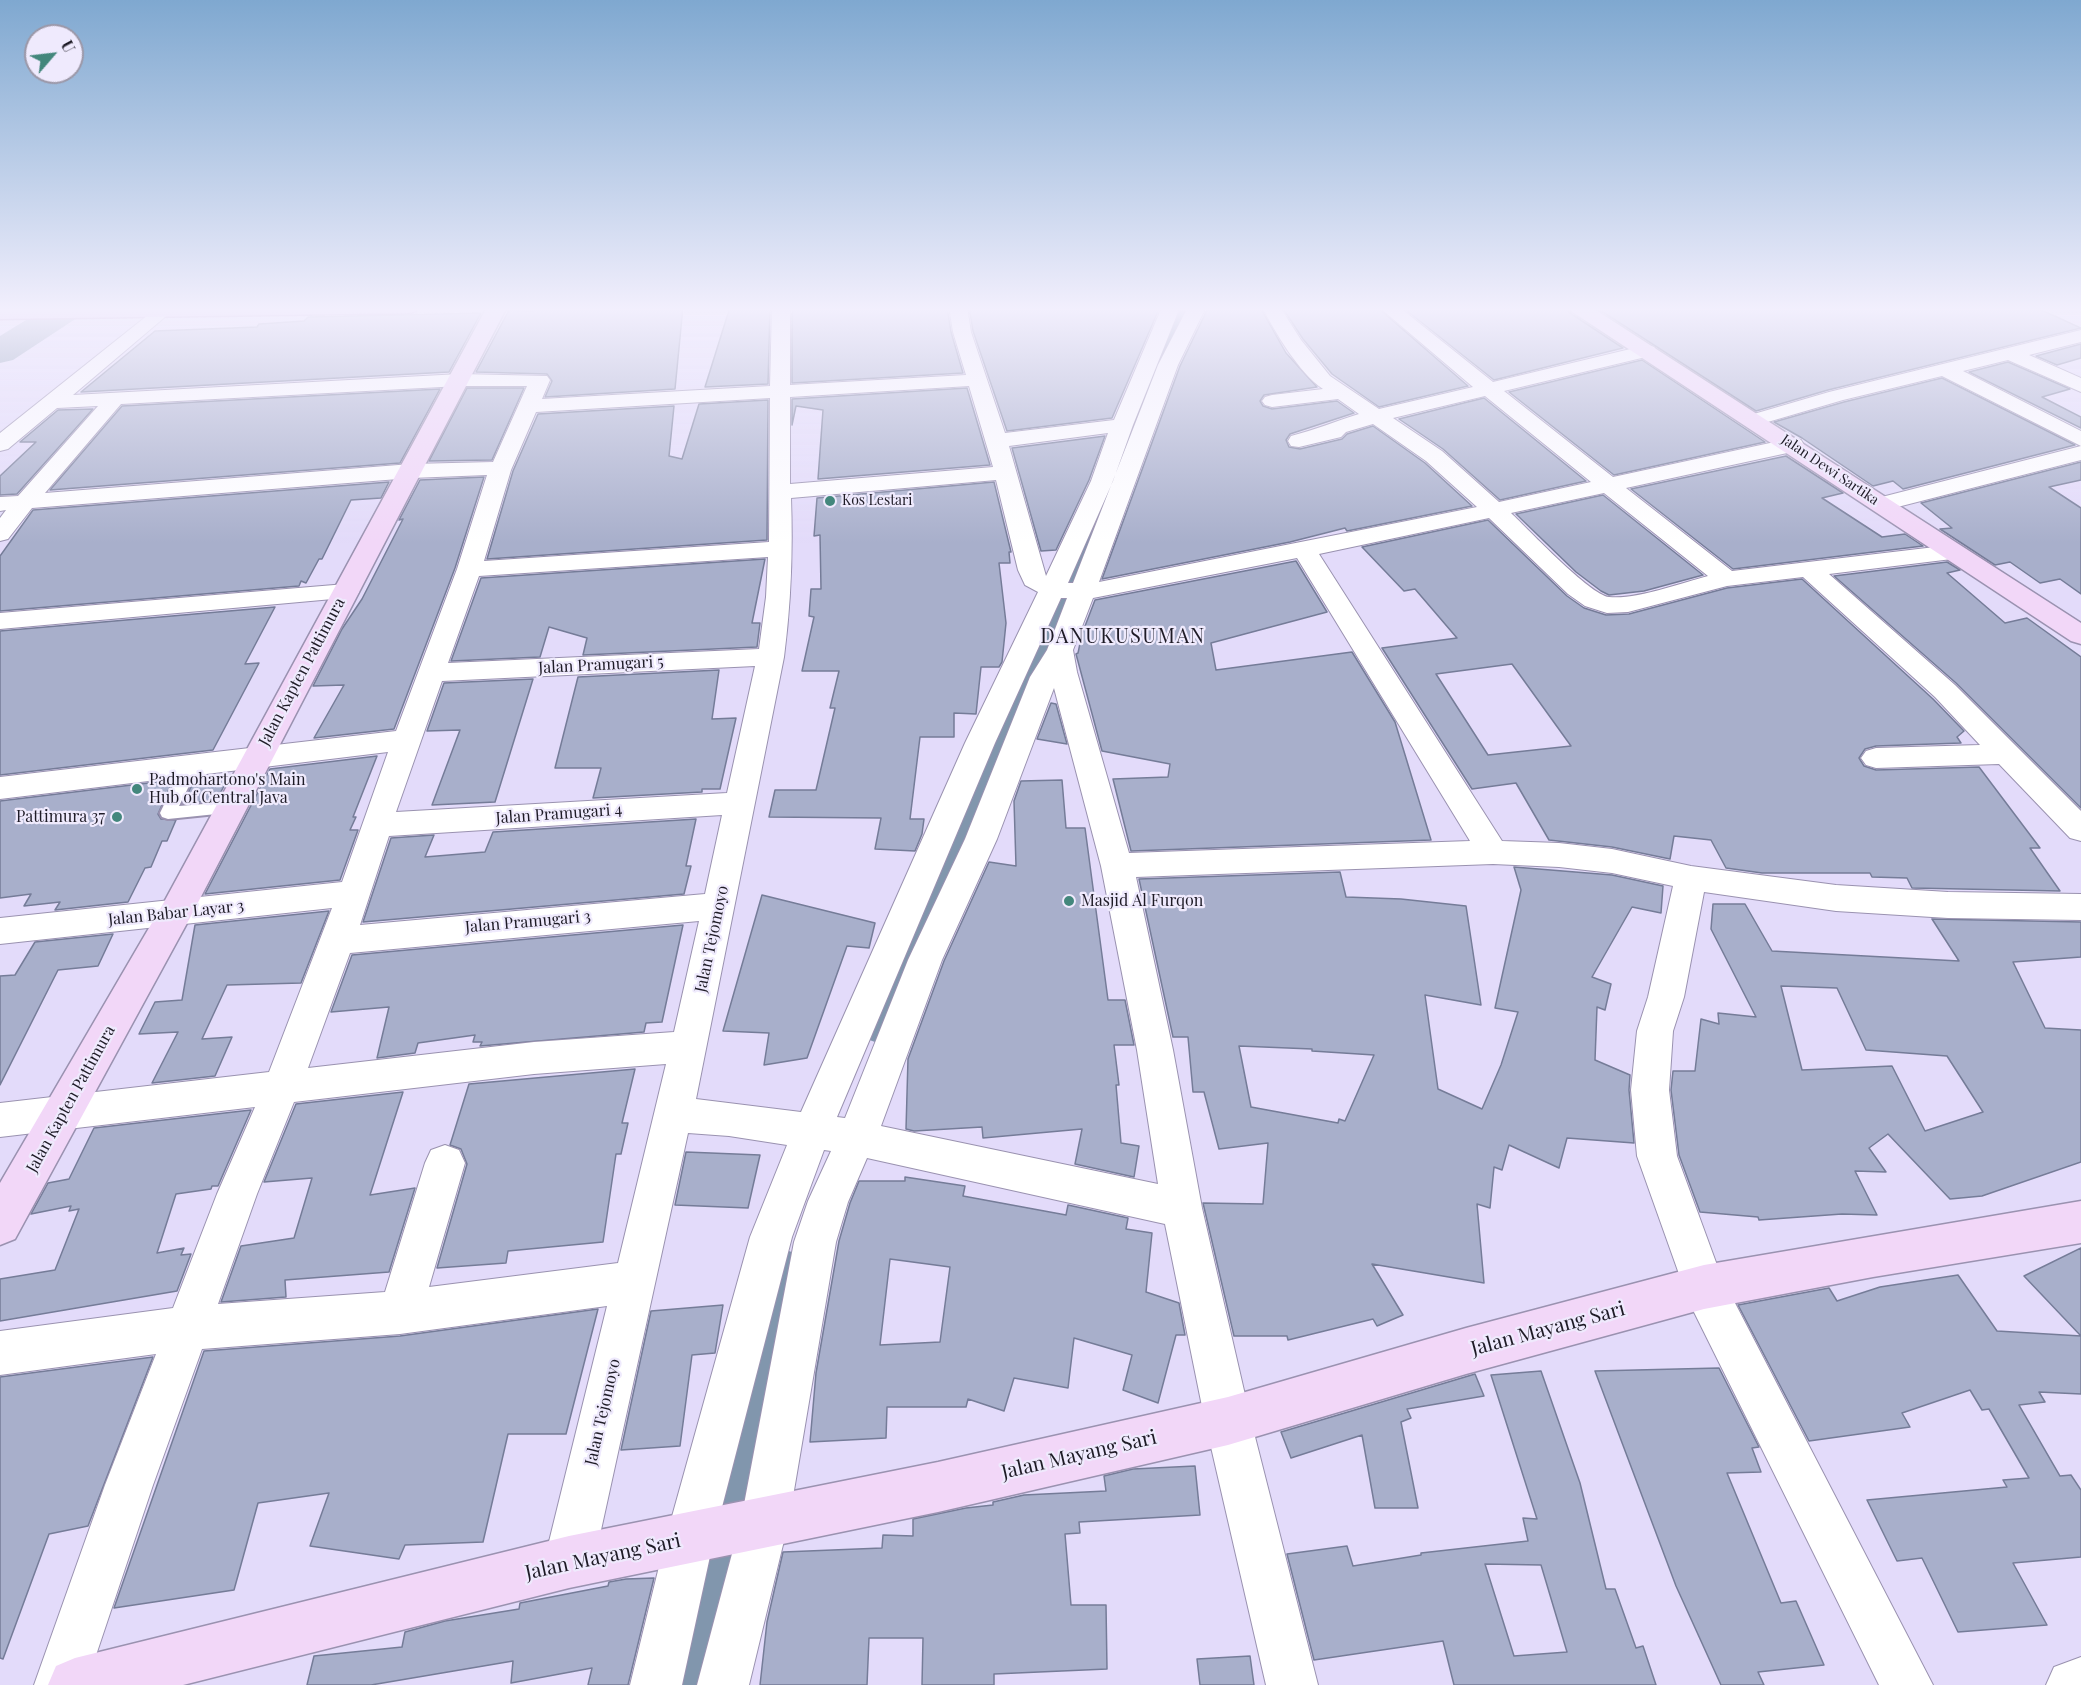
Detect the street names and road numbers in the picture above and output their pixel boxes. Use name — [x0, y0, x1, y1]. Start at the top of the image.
street label: Jalan Dewi Sartika — [1778, 431, 1882, 509]
street label: Jalan Kapten Pattimura — [255, 595, 349, 749]
street label: Jalan Pramugari 5 — [538, 652, 664, 678]
street label: Jalan Pramugari 4 — [495, 800, 623, 828]
street label: Jalan Tejomoyo — [691, 884, 733, 994]
street label: Jalan Babar Layar 3 — [107, 896, 245, 930]
street label: Jalan Pramugari 3 — [464, 907, 592, 937]
street label: Jalan Kapten Pattimura — [23, 1022, 119, 1176]
street label: Jalan Mayang Sari — [1468, 1297, 1628, 1361]
street label: Jalan Tejomoyo — [581, 1357, 625, 1467]
street label: Jalan Mayang Sari — [999, 1425, 1159, 1485]
street label: Jalan Mayang Sari — [523, 1529, 683, 1585]

